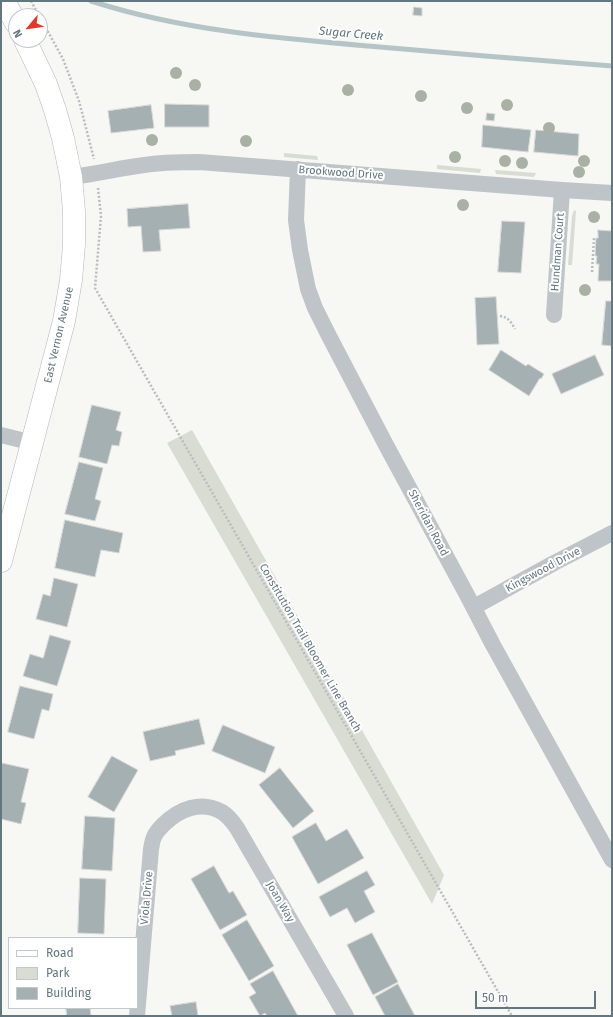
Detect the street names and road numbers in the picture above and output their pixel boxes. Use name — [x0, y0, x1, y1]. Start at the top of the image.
street label: Brookwood Drive — [298, 163, 384, 183]
street label: Hundman Court — [549, 212, 567, 292]
street label: East Vernon Avenue — [41, 286, 77, 384]
street label: Sheridan Road — [405, 488, 451, 558]
street label: Kingswood Drive — [503, 545, 583, 595]
street label: Constitution Trail Bloomer Line Branch — [256, 561, 364, 735]
street label: Viola Drive — [138, 871, 156, 925]
street label: Joan Way — [263, 879, 297, 925]

